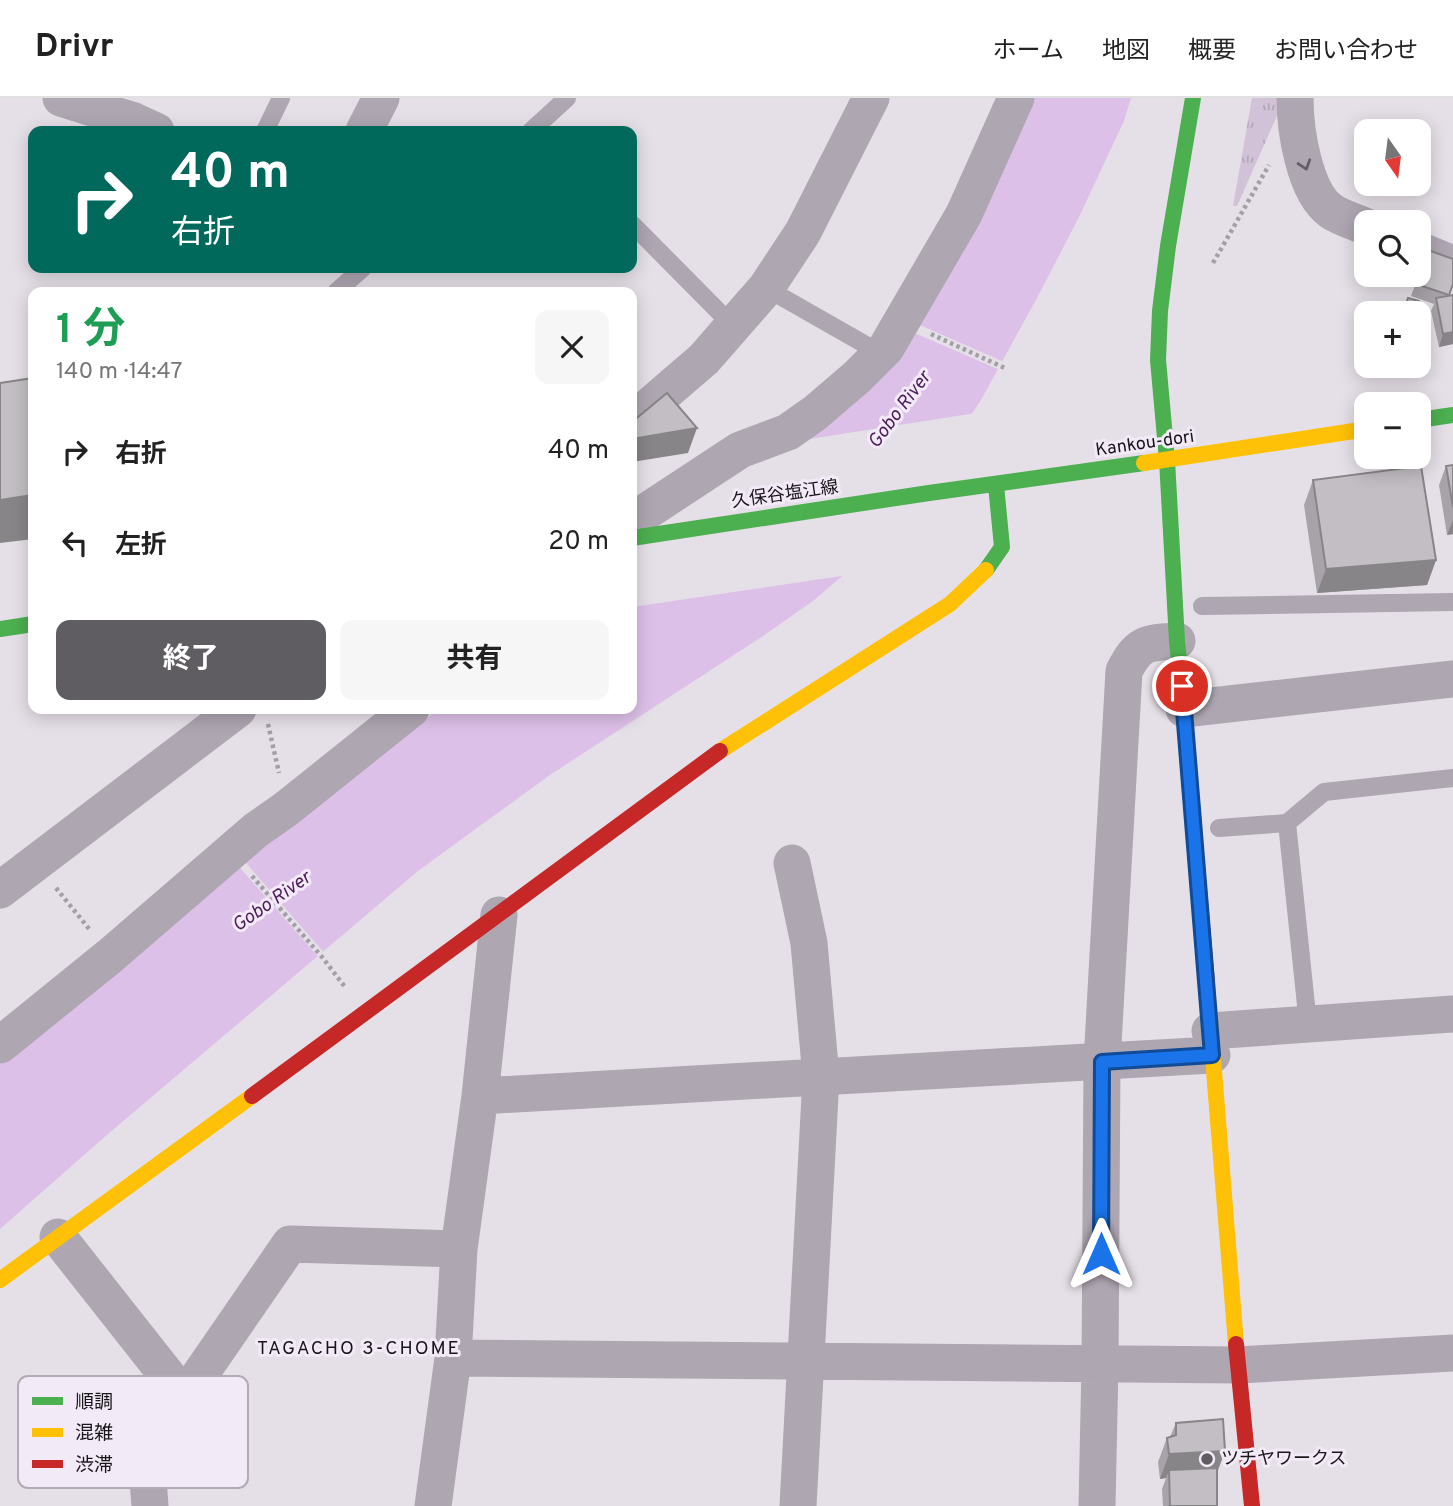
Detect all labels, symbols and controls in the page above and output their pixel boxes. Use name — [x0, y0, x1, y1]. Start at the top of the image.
text: Drivr — [35, 27, 114, 69]
text: ホーム — [993, 37, 1064, 67]
text: 地図 — [1102, 37, 1150, 67]
text: 概要 — [1188, 37, 1236, 67]
text: お問い合わせ — [1274, 37, 1418, 67]
north arrow — [1354, 119, 1432, 196]
map controls — [1354, 119, 1431, 469]
text: 40 m — [171, 144, 290, 206]
icon: right — [56, 154, 147, 245]
one-way arrow — [1297, 159, 1312, 171]
button: search — [1354, 210, 1431, 287]
text: 右折 — [171, 214, 235, 254]
button: + — [1354, 301, 1431, 378]
text: 1 分 — [56, 305, 125, 358]
button: close — [535, 310, 609, 384]
text: 140 m · 14:47 — [56, 358, 183, 387]
water label: Gobo River — [863, 365, 938, 453]
button: − — [1354, 392, 1431, 469]
street label: Kankou-dori — [1094, 426, 1196, 462]
icon: right — [56, 433, 94, 471]
text: 40 m — [548, 435, 609, 468]
text: 右折 — [115, 439, 167, 472]
street label: 久保谷塩江線 — [730, 476, 840, 514]
icon: left — [56, 524, 94, 562]
text: 20 m — [548, 526, 609, 559]
text: 左折 — [115, 530, 167, 563]
button: 終了 — [56, 620, 326, 700]
button: 共有 — [340, 620, 609, 700]
pin — [1152, 656, 1212, 716]
icon: arrive — [1163, 667, 1201, 705]
water label: Gobo River — [228, 865, 317, 938]
position arrow — [1064, 1217, 1138, 1291]
district label: TAGACHO 3-CHOME — [257, 1337, 461, 1361]
legend — [18, 1376, 248, 1488]
text: 順調 — [75, 1391, 113, 1415]
text: 混雑 — [75, 1422, 113, 1446]
place label: ツチヤワークス — [1221, 1448, 1346, 1471]
marker: ツチヤワークス — [1199, 1451, 1215, 1467]
text: 渋滞 — [75, 1454, 113, 1478]

